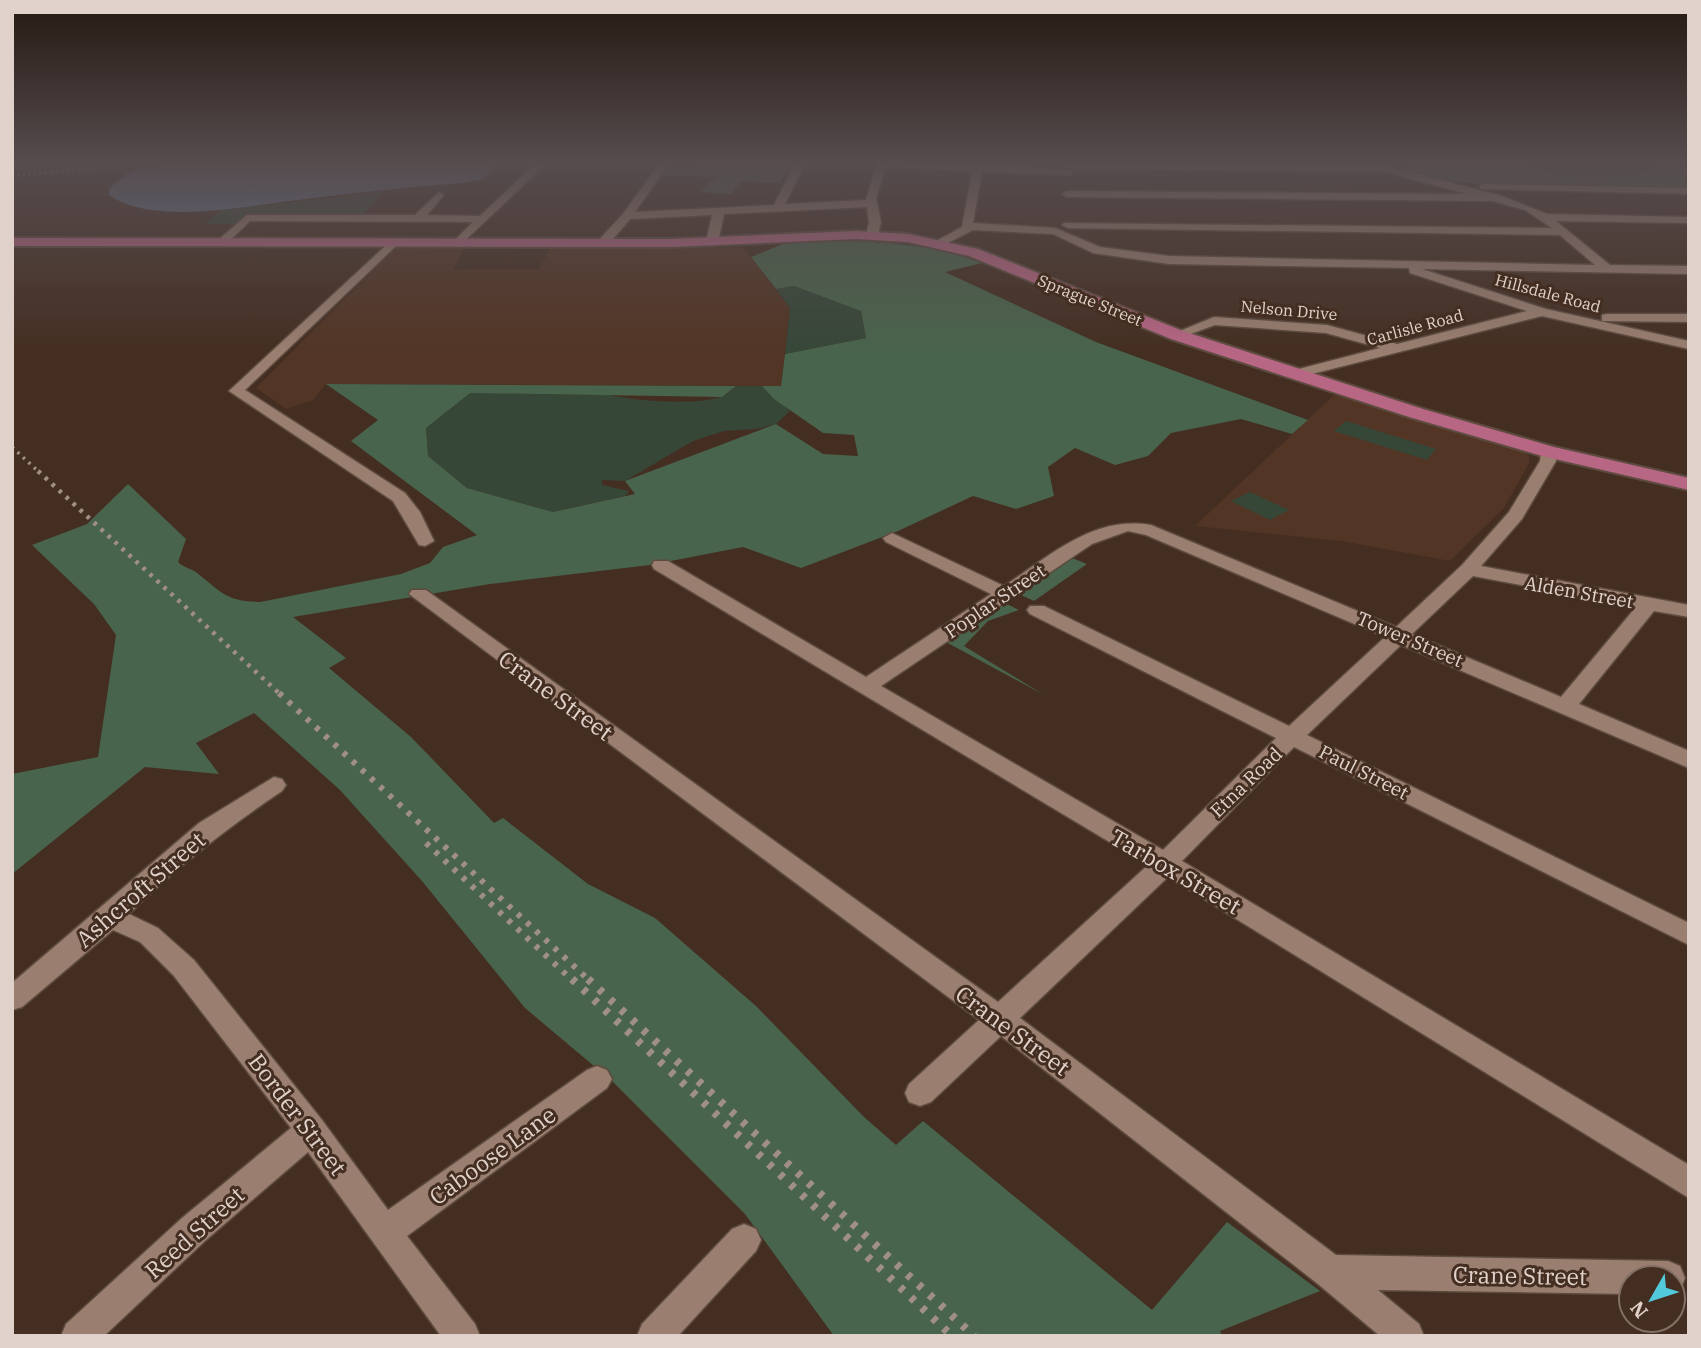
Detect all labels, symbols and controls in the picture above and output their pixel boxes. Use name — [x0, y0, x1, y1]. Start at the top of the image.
street label: Hillsdale Road — [1493, 269, 1603, 317]
street label: Sprague Street — [1035, 270, 1145, 330]
street label: Nelson Drive — [1240, 296, 1338, 324]
street label: Carlisle Road — [1365, 304, 1466, 349]
street label: Poplar Street — [940, 558, 1050, 643]
street label: Alden Street — [1523, 571, 1636, 613]
street label: Tower Street — [1353, 606, 1467, 672]
street label: Crane Street — [493, 643, 619, 747]
street label: Paul Street — [1315, 739, 1413, 805]
street label: Etna Road — [1205, 742, 1287, 822]
street label: Tarbox Street — [1105, 821, 1247, 921]
street label: Ashcroft Street — [69, 824, 211, 954]
street label: Crane Street — [950, 978, 1076, 1082]
street label: Border Street — [242, 1047, 354, 1181]
street label: Caboose Lane — [423, 1099, 561, 1211]
street label: Reed Street — [138, 1179, 250, 1285]
street label: Crane Street — [1453, 1259, 1587, 1291]
north arrow — [1617, 1264, 1687, 1334]
text: N — [1625, 1296, 1653, 1323]

